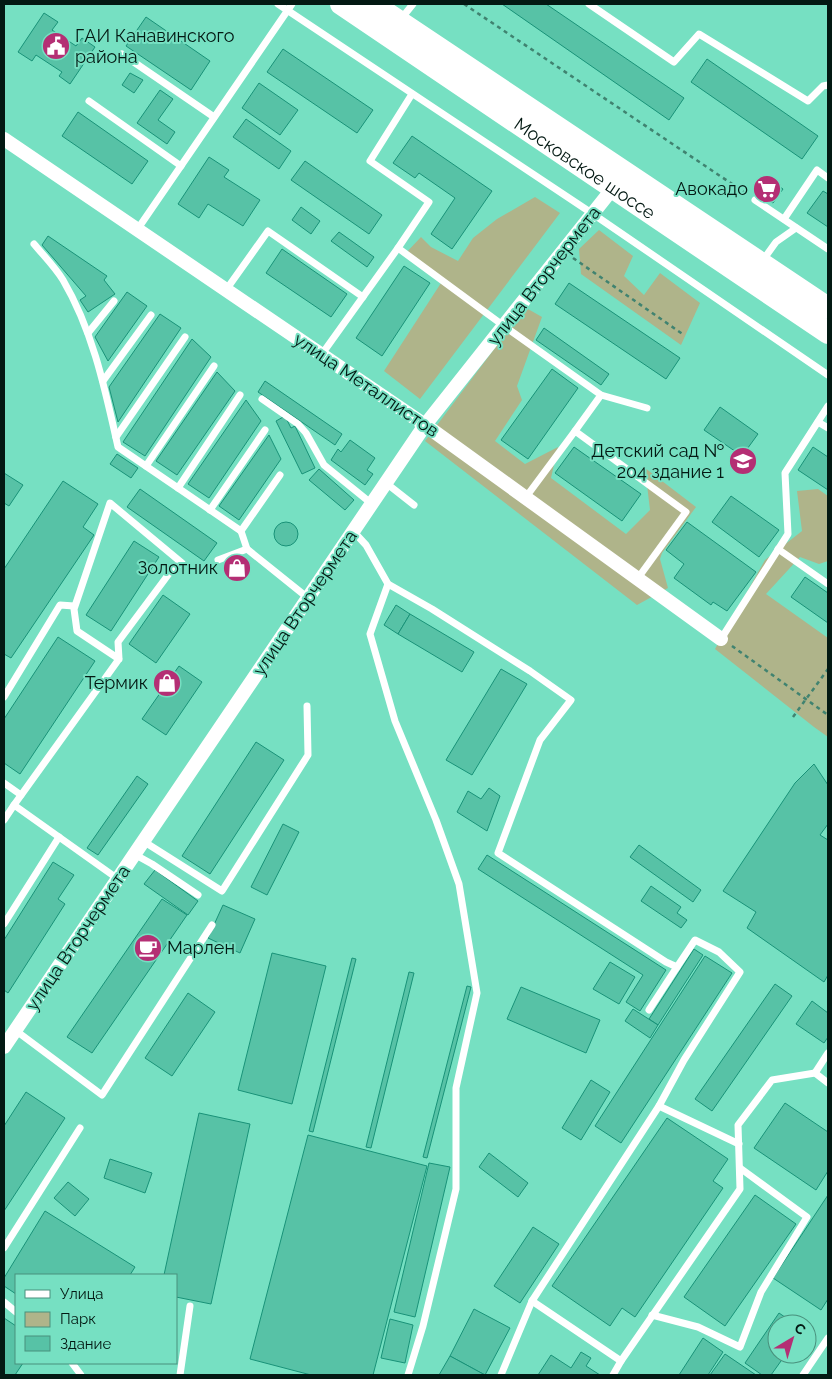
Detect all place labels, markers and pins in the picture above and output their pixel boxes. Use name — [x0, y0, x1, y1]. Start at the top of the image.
place label: ГАИ Канавинского района — [75, 25, 235, 67]
public building icon: ГАИ Канавинского района — [41, 31, 71, 61]
supermarket icon: Авокадо — [752, 174, 782, 204]
place label: Авокадо — [675, 178, 748, 199]
place label: Детский сад № 204 здание 1 — [591, 440, 724, 482]
school or university icon: Детский сад № 204 здание 1 — [728, 446, 758, 476]
shop icon: Золотник — [222, 553, 252, 583]
place label: Золотник — [137, 557, 218, 578]
shop icon: Термик — [152, 668, 182, 698]
place label: Термик — [85, 672, 148, 693]
cafe icon: Марлен — [133, 933, 163, 963]
place label: Марлен — [167, 937, 235, 958]

